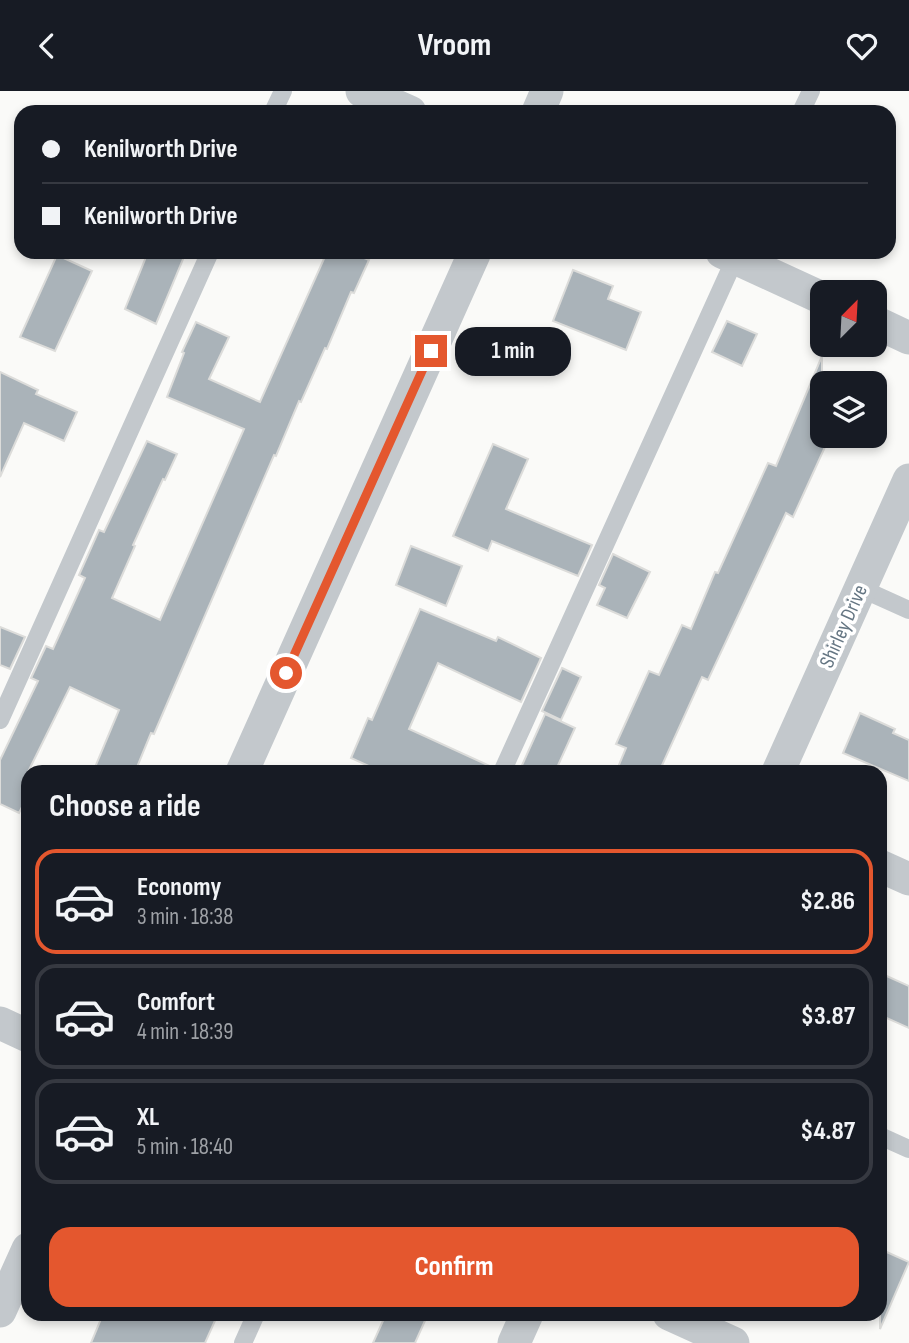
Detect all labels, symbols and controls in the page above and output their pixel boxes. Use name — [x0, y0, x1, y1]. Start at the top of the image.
text: Vroom — [418, 26, 491, 65]
icon: back — [28, 27, 66, 65]
icon: heart — [843, 27, 881, 65]
text: Kenilworth Drive — [84, 134, 238, 165]
text: Kenilworth Drive — [84, 201, 238, 232]
north arrow — [810, 280, 887, 357]
map controls — [810, 280, 887, 448]
callout: 1 min — [456, 327, 571, 375]
route end — [415, 335, 447, 367]
text: 1 min — [492, 337, 534, 365]
button: layers — [810, 371, 887, 448]
street label: Shirley Drive — [814, 581, 873, 672]
route start — [270, 657, 302, 689]
text: Choose a ride — [49, 787, 201, 826]
icon: car — [53, 870, 116, 933]
text: Economy — [137, 872, 221, 903]
text: $2.86 — [800, 886, 855, 917]
text: 3 min · 18:38 — [137, 903, 233, 931]
icon: car — [53, 985, 116, 1048]
text: Comfort — [137, 987, 215, 1018]
text: $3.87 — [801, 1001, 855, 1032]
text: 4 min · 18:39 — [137, 1018, 233, 1046]
icon: car — [53, 1100, 116, 1163]
text: XL — [137, 1102, 159, 1133]
text: $4.87 — [800, 1116, 855, 1147]
text: 5 min · 18:40 — [137, 1133, 233, 1161]
button: Confirm — [49, 1227, 859, 1307]

